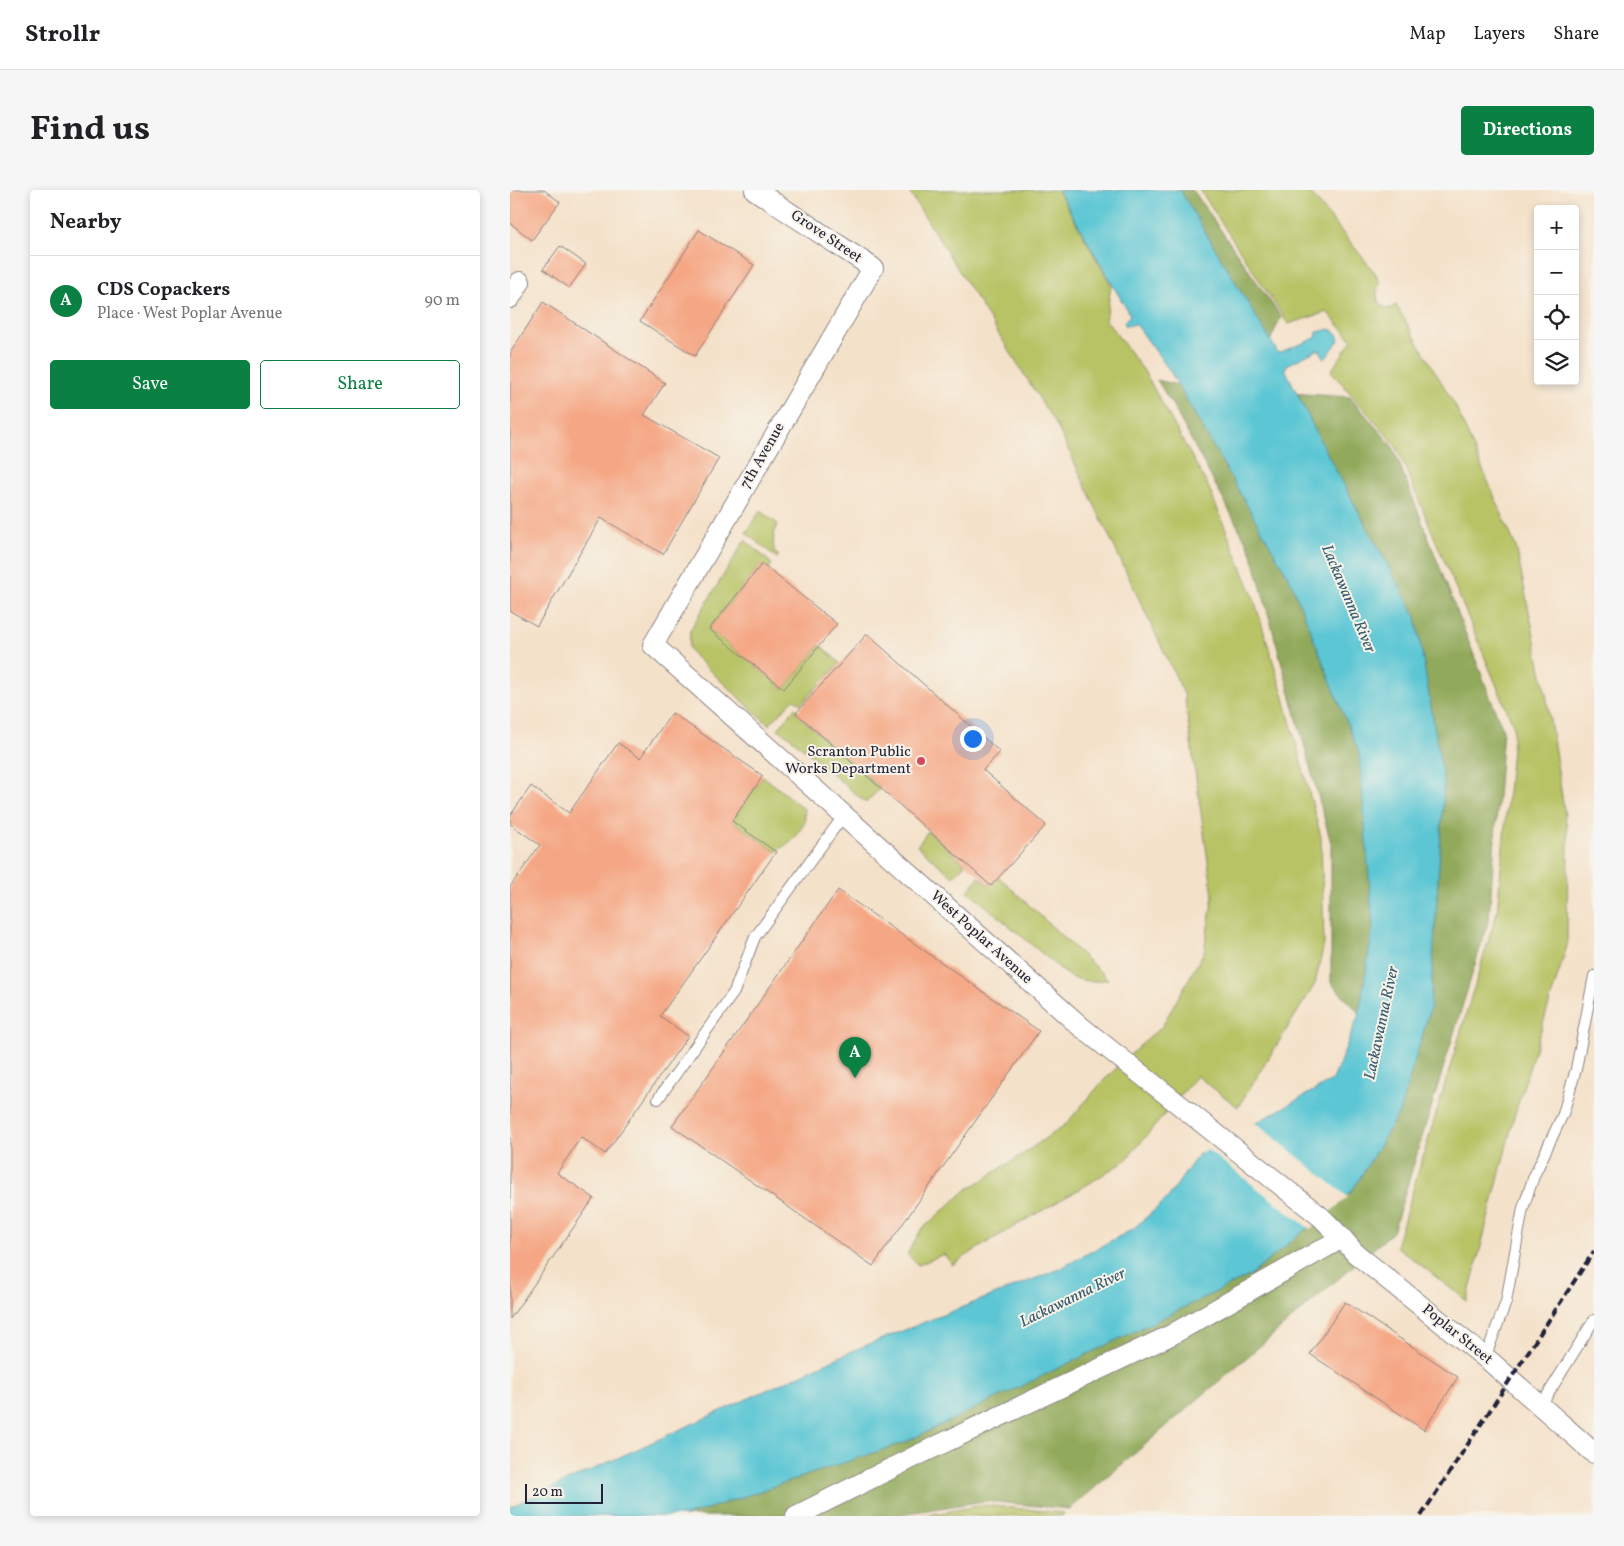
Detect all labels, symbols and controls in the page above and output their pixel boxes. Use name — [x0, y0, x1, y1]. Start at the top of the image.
text: Strollr — [25, 18, 100, 52]
text: Map — [1409, 22, 1445, 47]
text: Layers — [1473, 22, 1525, 47]
text: Share — [1553, 22, 1599, 47]
text: Find us — [30, 106, 150, 154]
button: Directions — [1461, 106, 1594, 155]
street label: Grove Street — [786, 205, 866, 269]
map controls — [1534, 205, 1579, 385]
button: + — [1534, 205, 1579, 250]
text: Nearby — [50, 208, 121, 237]
button: − — [1534, 250, 1579, 295]
text: CDS Copackers — [97, 277, 230, 303]
text: A — [60, 290, 72, 312]
text: 90 m — [424, 290, 460, 312]
button: locate — [1534, 295, 1579, 340]
text: Place · West Poplar Avenue — [97, 303, 282, 325]
button: layers — [1534, 340, 1579, 385]
button: Save — [50, 360, 250, 409]
button: Share — [260, 360, 460, 409]
street label: 7th Avenue — [736, 419, 790, 493]
water label: Lackawanna River — [1315, 541, 1381, 657]
your location — [960, 726, 986, 752]
place label: Scranton Public Works Department — [785, 742, 911, 780]
marker: Scranton Public Works Department — [915, 755, 927, 767]
street label: West Poplar Avenue — [925, 886, 1037, 990]
water label: Lackawanna River — [1359, 963, 1405, 1082]
pin: A — [839, 1037, 871, 1078]
water label: Lackawanna River — [1016, 1262, 1131, 1333]
street label: Poplar Street — [1417, 1300, 1497, 1370]
scale bar — [525, 1481, 602, 1504]
text: 20 m — [532, 1483, 563, 1502]

